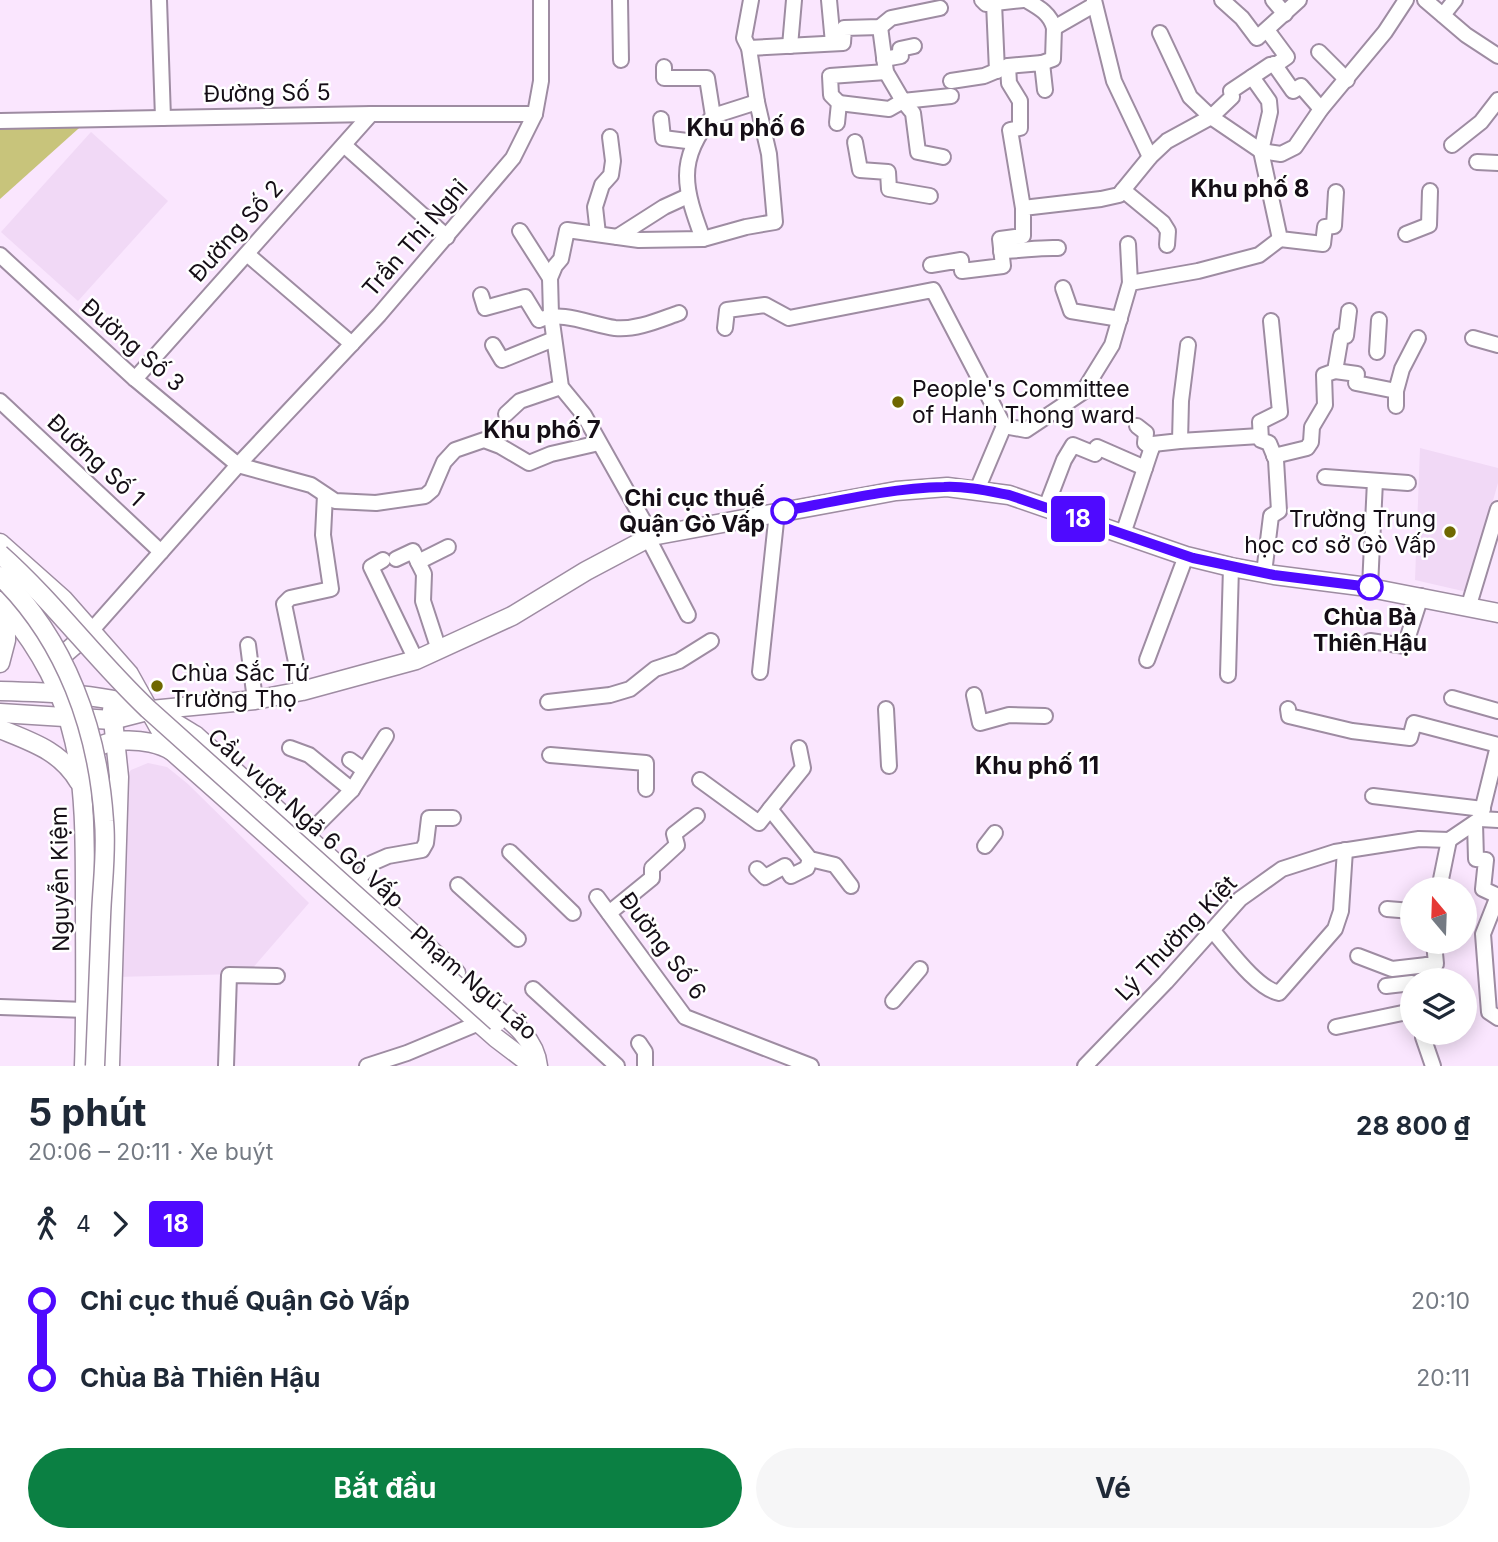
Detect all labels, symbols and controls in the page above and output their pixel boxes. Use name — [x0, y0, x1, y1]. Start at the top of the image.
street label: Đường Số 5 — [203, 78, 331, 108]
district label: Khu phố 6 — [687, 113, 805, 142]
street label: Đường Số 2 — [183, 174, 289, 288]
street label: Trần Thị Nghỉ — [356, 174, 474, 302]
district label: Khu phố 8 — [1191, 174, 1309, 203]
street label: Đường Số 3 — [76, 293, 190, 397]
place label: People's Committee of Hanh Thong ward — [912, 375, 1135, 429]
marker: People's Committee of Hanh Thong ward — [890, 394, 906, 410]
street label: Đường Số 1 — [42, 408, 150, 512]
district label: Khu phố 7 — [483, 415, 601, 444]
place label: Chi cục thuế Quận Gò Vấp — [619, 484, 765, 538]
line badge: 18 — [1046, 496, 1110, 542]
marker: Chi cục thuế Quận Gò Vấp — [771, 498, 797, 524]
text: 18 — [1065, 504, 1091, 533]
place label: Trường Trung học cơ sở Gò Vấp — [1244, 505, 1436, 559]
marker: Trường Trung học cơ sở Gò Vấp — [1442, 524, 1458, 540]
marker: Chùa Bà Thiên Hậu — [1357, 574, 1383, 600]
place label: Chùa Bà Thiên Hậu — [1313, 603, 1427, 657]
place label: Chùa Sắc Tứ Trường Thọ — [171, 659, 309, 713]
marker: Chùa Sắc Tứ Trường Thọ — [149, 678, 165, 694]
street label: Cầu vượt Ngã 6 Gò Vấp — [202, 722, 410, 914]
district label: Khu phố 11 — [975, 751, 1099, 780]
street label: Nguyễn Kiệm — [45, 806, 75, 952]
street label: Lý Thường Kiệt — [1109, 869, 1243, 1006]
north arrow — [1400, 877, 1477, 954]
map controls — [1400, 877, 1477, 1045]
street label: Đường Số 6 — [614, 887, 712, 1005]
street label: Phạm Ngũ Lão — [405, 920, 543, 1046]
button: layers — [1400, 968, 1477, 1045]
text: 5 phút — [28, 1089, 146, 1135]
text: 28 800 ₫ — [1356, 1110, 1470, 1141]
text: 20:06 – 20:11 · Xe buýt — [28, 1138, 273, 1166]
icon: walk — [28, 1205, 66, 1243]
icon: forward — [101, 1205, 139, 1243]
text: 18 — [163, 1209, 189, 1238]
text: 4 — [76, 1210, 91, 1238]
text: Chi cục thuế Quận Gò Vấp — [80, 1285, 410, 1316]
text: 20:10 — [1411, 1287, 1470, 1315]
text: Chùa Bà Thiên Hậu — [80, 1362, 320, 1393]
text: 20:11 — [1416, 1364, 1470, 1392]
button: Bắt đầu — [28, 1448, 742, 1528]
button: Vé — [756, 1448, 1470, 1528]

